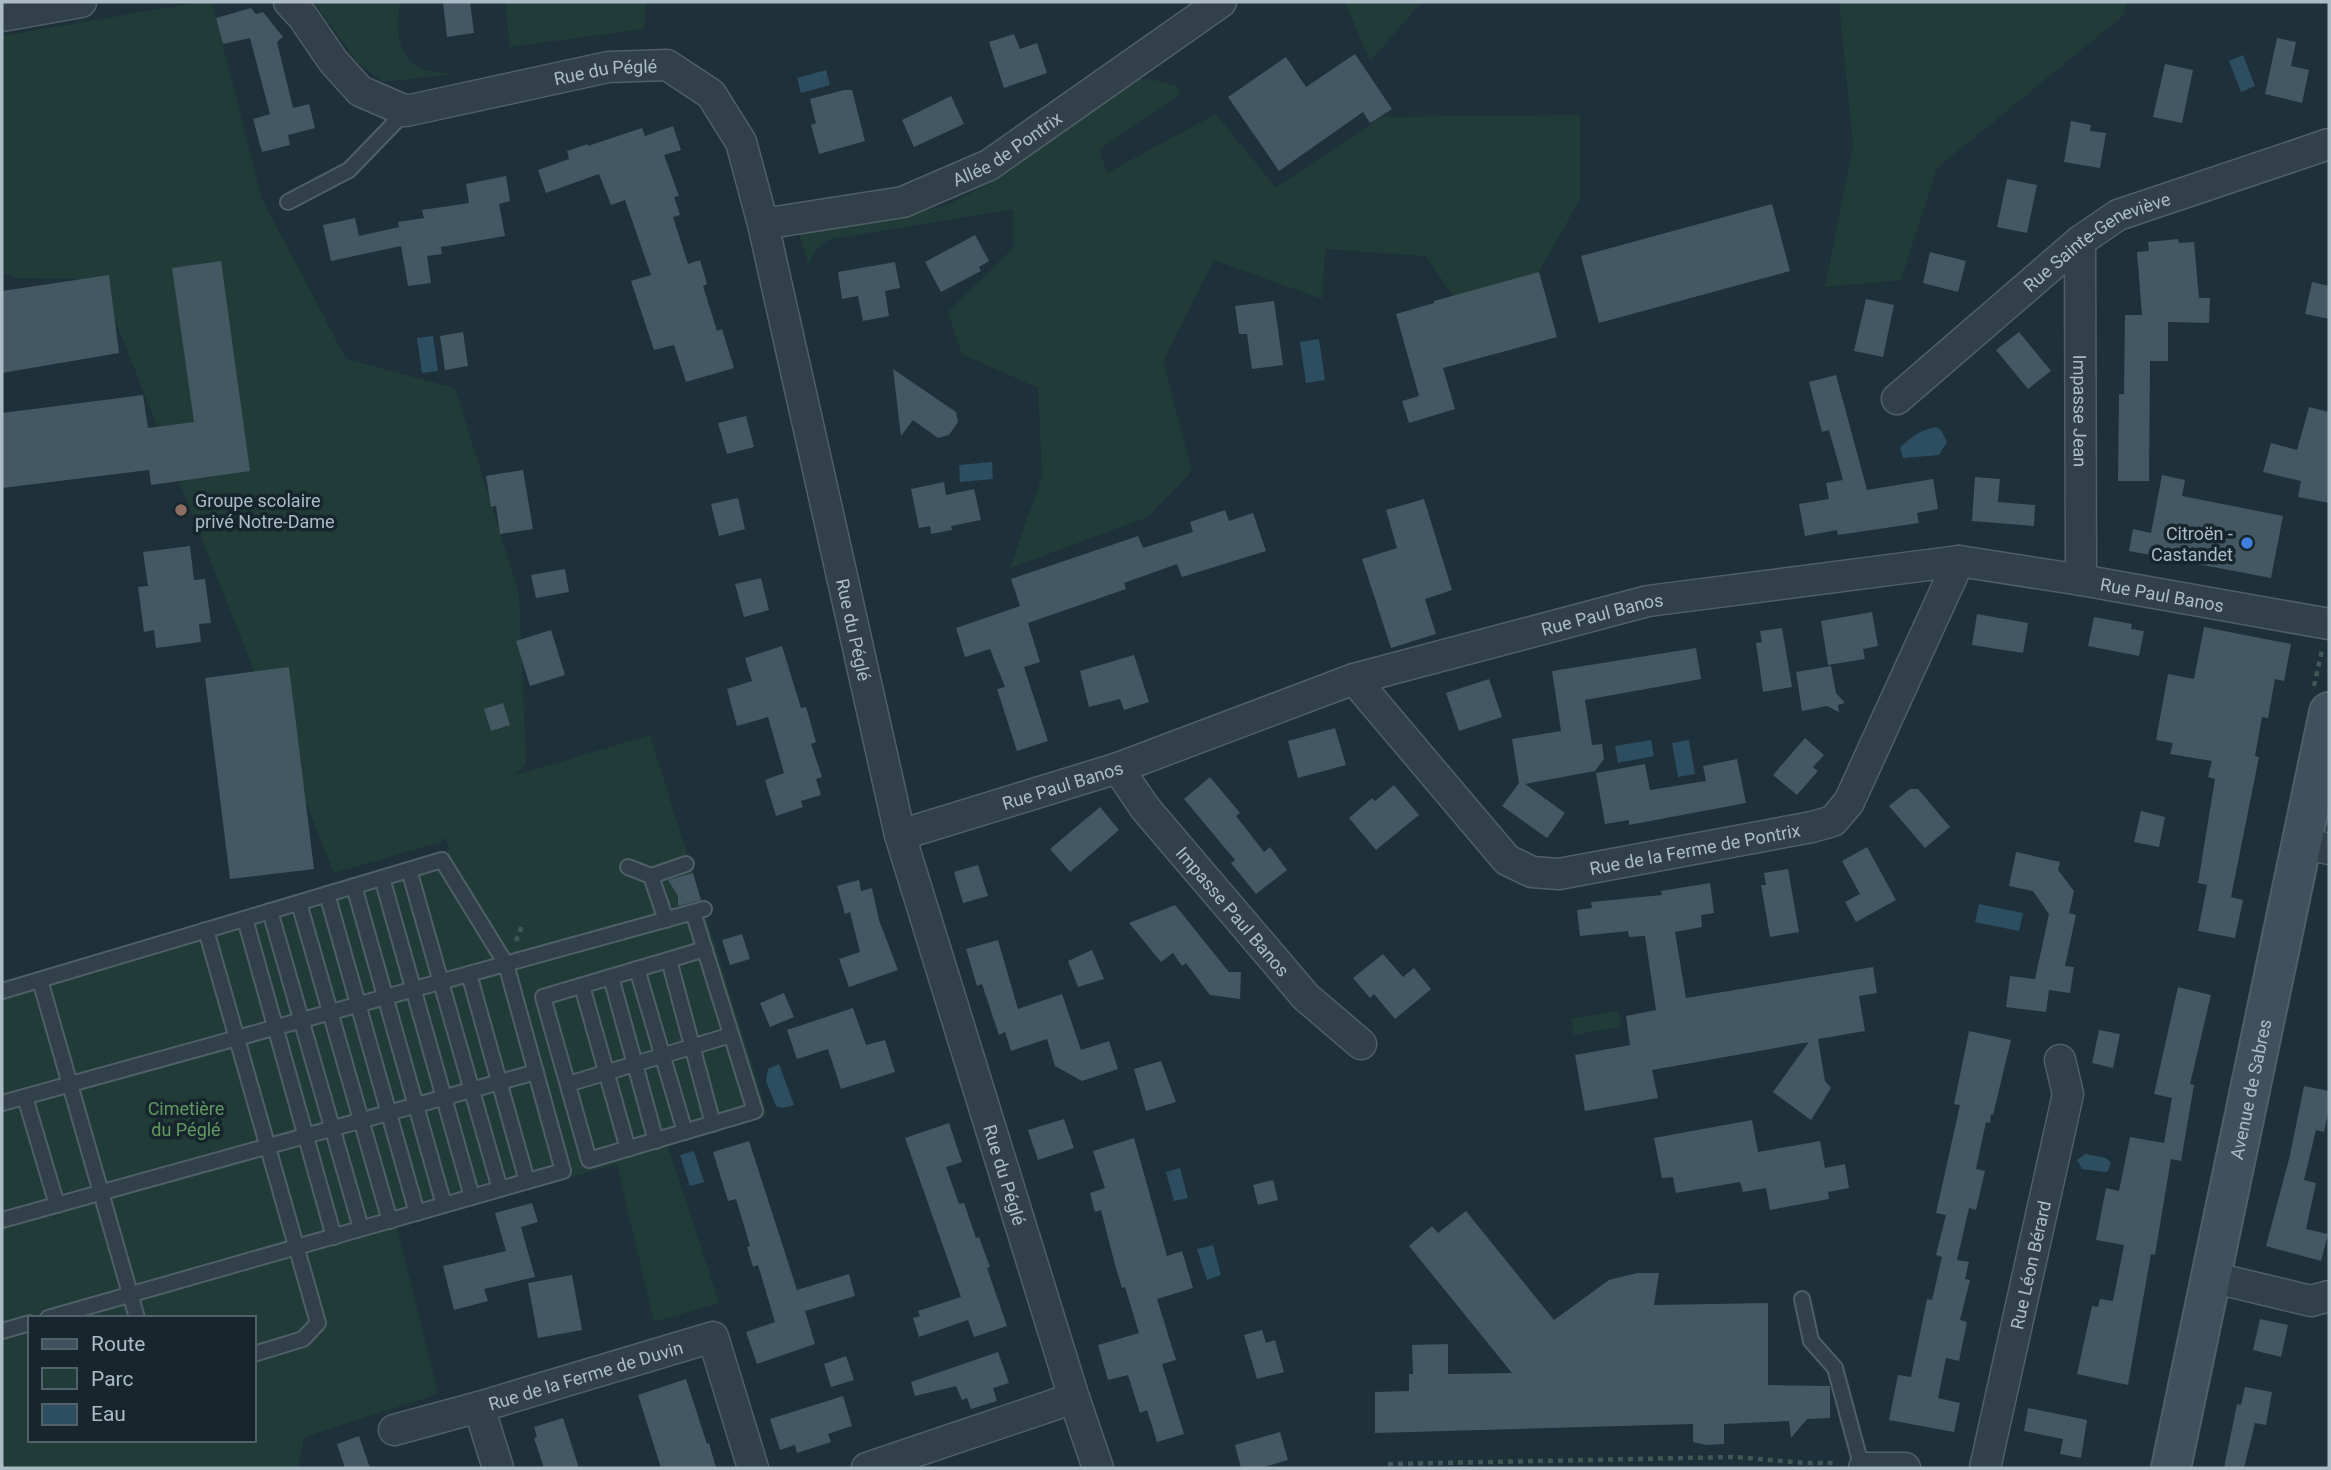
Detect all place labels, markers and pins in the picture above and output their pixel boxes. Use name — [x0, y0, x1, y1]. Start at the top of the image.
place label: Groupe scolaire privé Notre-Dame — [195, 490, 335, 532]
marker: Groupe scolaire privé Notre-Dame — [173, 502, 189, 518]
place label: Citroën - Castandet — [2151, 523, 2233, 565]
marker: Citroën - Castandet — [2239, 535, 2255, 551]

